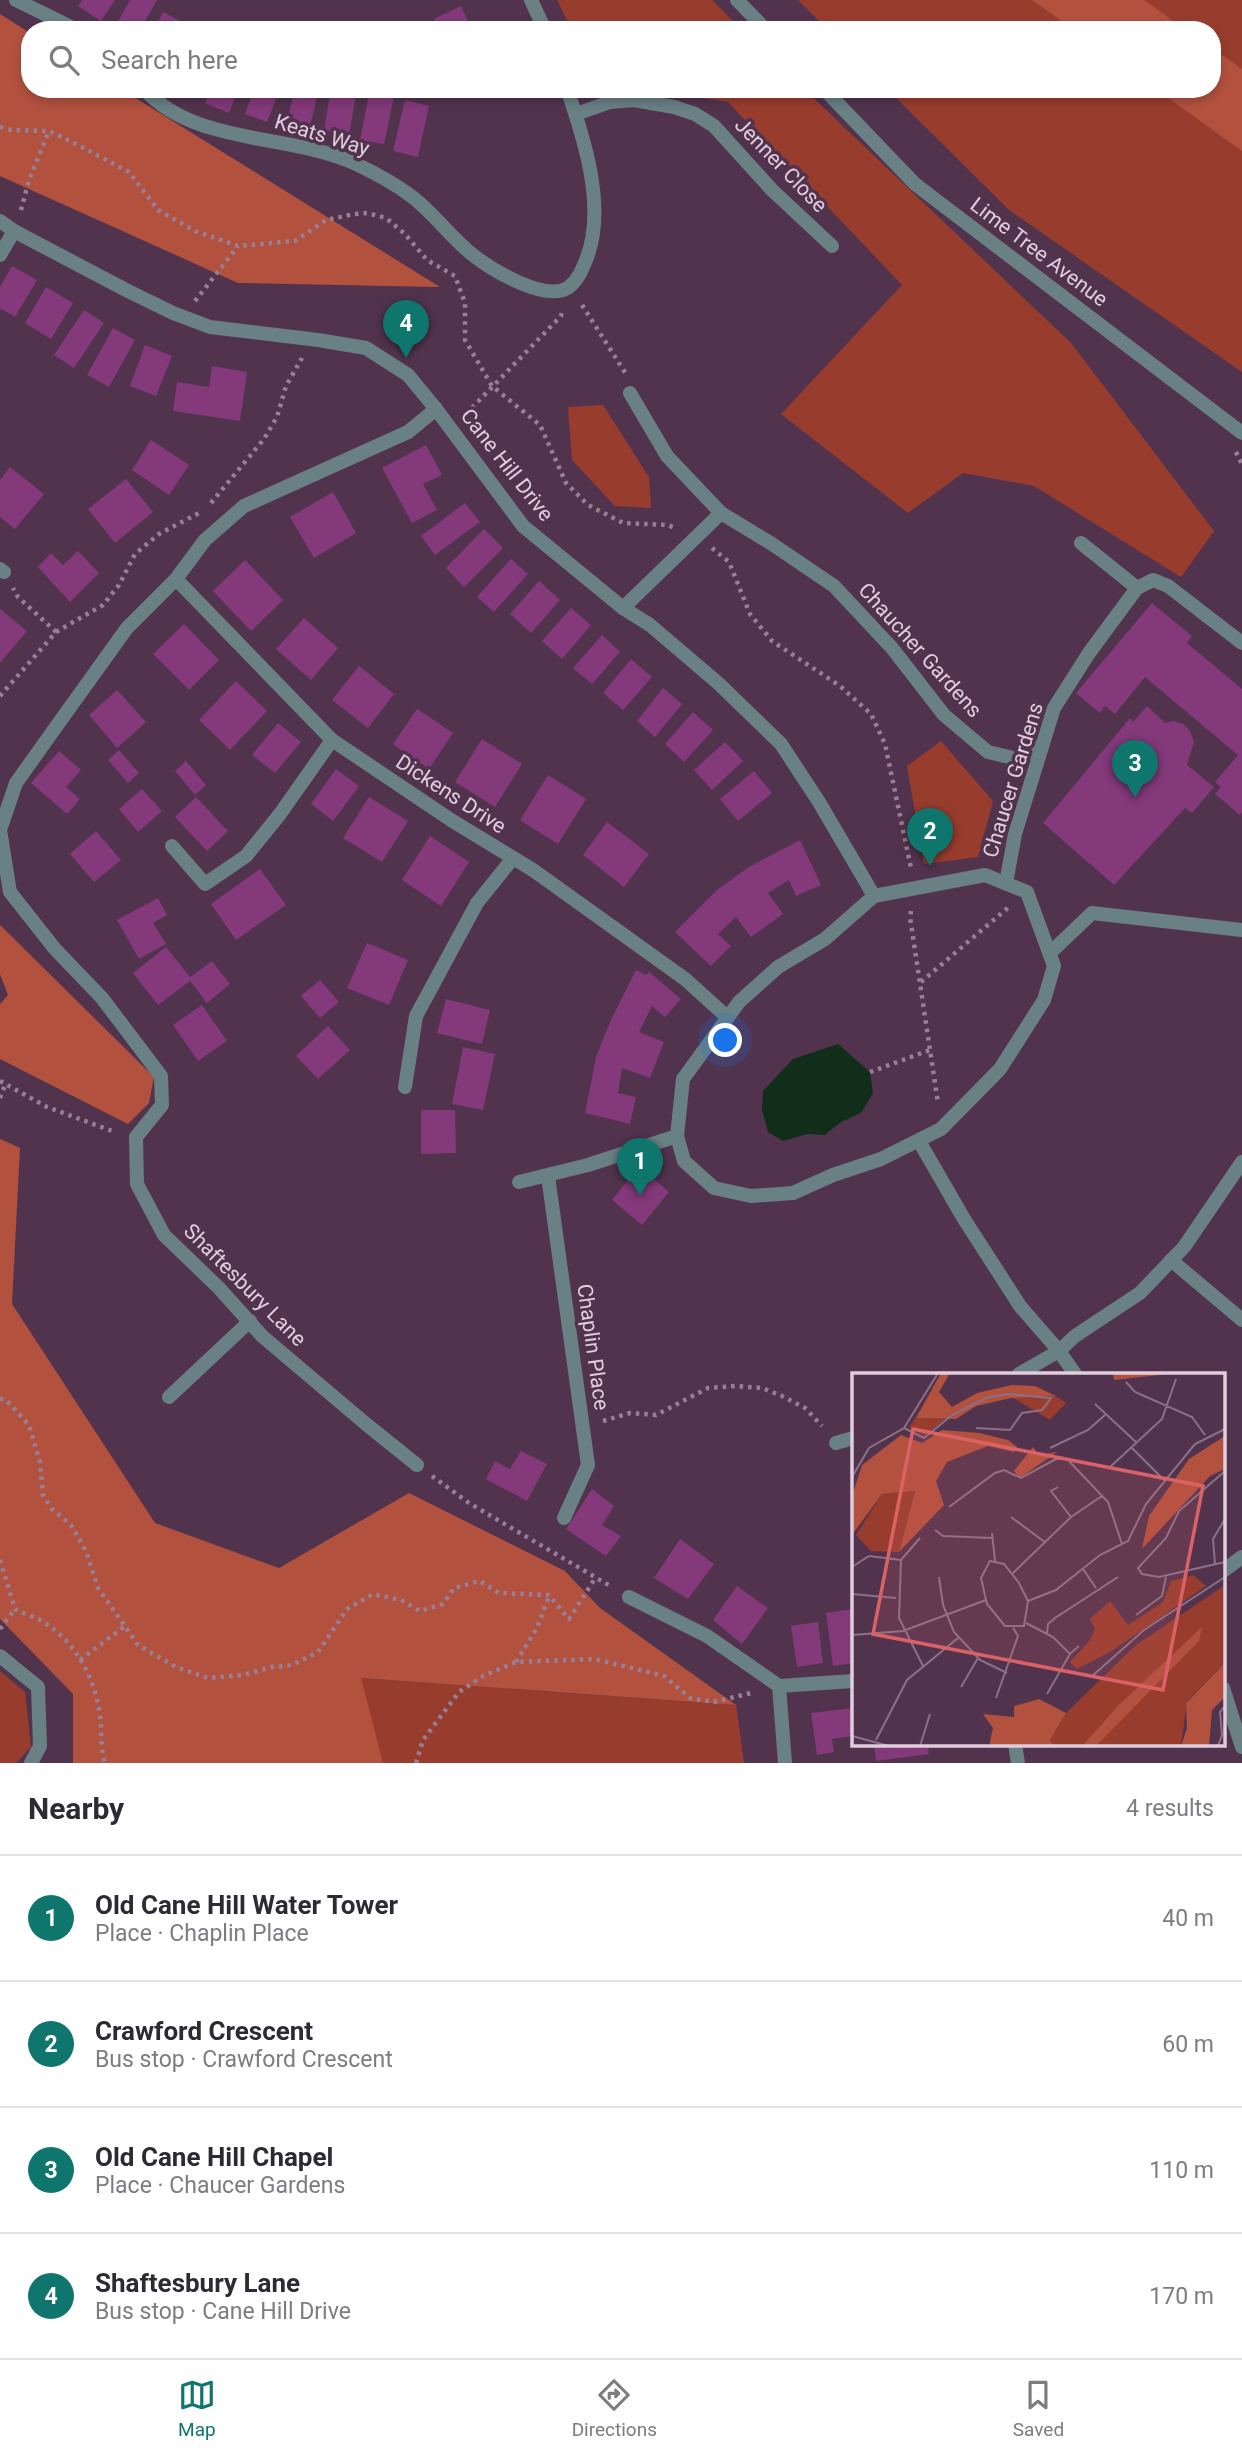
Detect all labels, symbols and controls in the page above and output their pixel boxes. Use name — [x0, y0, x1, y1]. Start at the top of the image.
search box — [21, 21, 1221, 98]
icon: search — [45, 41, 83, 79]
text: Search here — [101, 45, 238, 75]
street label: Keats Way — [272, 109, 372, 161]
street label: Jenner Close — [730, 113, 832, 217]
street label: Lime Tree Avenue — [966, 193, 1112, 311]
pin: 4 — [383, 300, 429, 358]
street label: Cane Hill Drive — [456, 404, 558, 526]
street label: Chaucher Gardens — [853, 578, 987, 722]
street label: Chaucer Gardens — [978, 700, 1048, 860]
pin: 3 — [1112, 740, 1158, 798]
street label: Dickens Drive — [392, 750, 510, 838]
pin: 2 — [907, 808, 953, 866]
your location — [708, 1023, 742, 1057]
pin: 1 — [617, 1138, 663, 1196]
street label: Shaftesbury Lane — [179, 1219, 311, 1351]
street label: Chaplin Place — [572, 1282, 614, 1412]
inset map — [852, 1373, 1224, 1745]
text: Nearby — [28, 1791, 124, 1826]
text: 4 results — [1126, 1795, 1214, 1822]
text: Old Cane Hill Water Tower — [95, 1890, 398, 1920]
text: 1 — [44, 1905, 58, 1932]
text: 40 m — [1162, 1905, 1214, 1932]
text: Place · Chaplin Place — [95, 1920, 309, 1947]
text: Crawford Crescent — [95, 2016, 313, 2046]
text: 2 — [44, 2031, 58, 2058]
text: 60 m — [1162, 2031, 1214, 2058]
text: Bus stop · Crawford Crescent — [95, 2046, 393, 2073]
text: Old Cane Hill Chapel — [95, 2142, 333, 2172]
text: 3 — [44, 2157, 58, 2184]
text: 110 m — [1149, 2157, 1214, 2184]
text: Place · Chaucer Gardens — [95, 2172, 345, 2199]
text: Shaftesbury Lane — [95, 2268, 300, 2298]
text: 4 — [44, 2283, 58, 2310]
text: 170 m — [1149, 2283, 1214, 2310]
text: Bus stop · Cane Hill Drive — [95, 2298, 351, 2325]
tab: Map — [178, 2376, 216, 2441]
tab: Directions — [572, 2376, 657, 2441]
tab: Saved — [1013, 2376, 1064, 2441]

